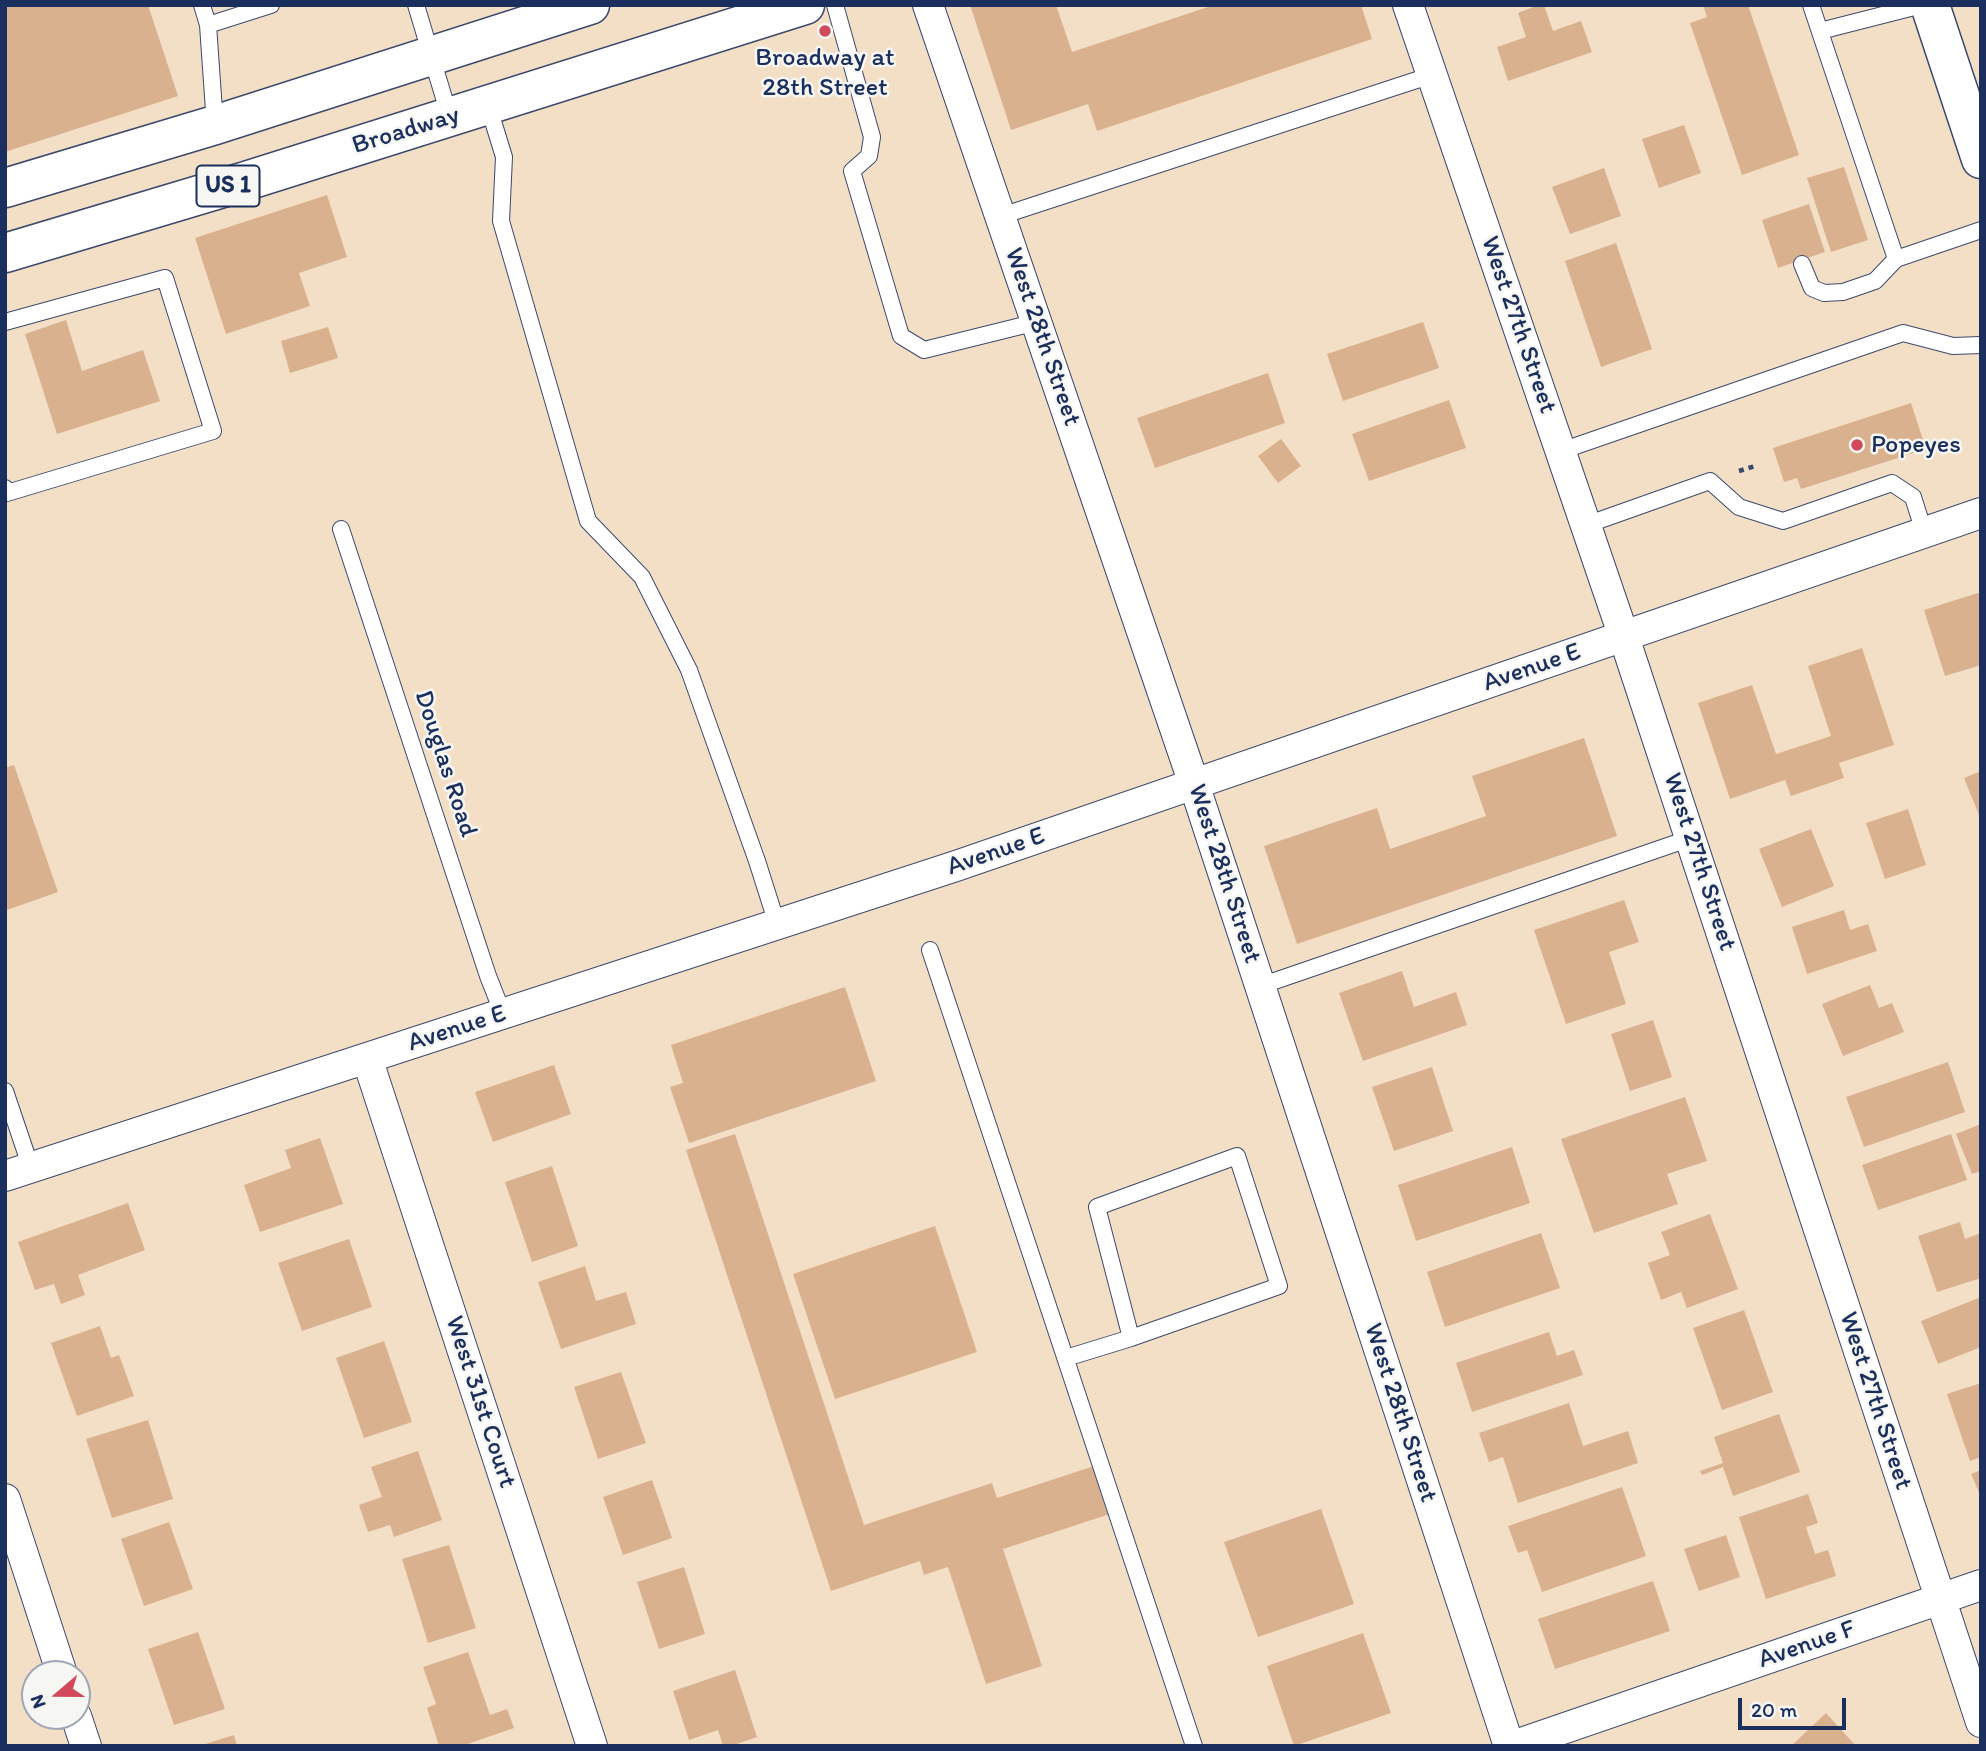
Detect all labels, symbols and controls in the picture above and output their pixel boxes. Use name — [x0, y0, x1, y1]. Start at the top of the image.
marker: Broadway at 28th Street — [817, 23, 833, 39]
place label: Broadway at 28th Street — [755, 42, 895, 104]
street label: Broadway — [349, 100, 463, 162]
road number: US 1 — [196, 166, 260, 206]
street label: West 27th Street — [1473, 232, 1563, 418]
street label: West 28th Street — [997, 244, 1087, 430]
place label: Popeyes — [1871, 429, 1961, 461]
marker: Popeyes — [1849, 437, 1865, 453]
street label: Avenue E — [1479, 637, 1585, 699]
street label: Douglas Road — [407, 687, 483, 841]
street label: West 27th Street — [1656, 769, 1742, 955]
street label: West 28th Street — [1180, 781, 1268, 967]
street label: Avenue E — [943, 821, 1049, 883]
street label: Avenue E — [404, 998, 510, 1060]
street label: West 27th Street — [1832, 1308, 1918, 1494]
street label: West 31st Court — [438, 1312, 522, 1492]
street label: West 28th Street — [1356, 1320, 1444, 1506]
street label: Avenue F — [1754, 1614, 1860, 1676]
north arrow — [21, 1660, 91, 1730]
scale bar — [1741, 1684, 1850, 1728]
text: N — [25, 1692, 51, 1712]
text: 20 m — [1751, 1697, 1797, 1722]

